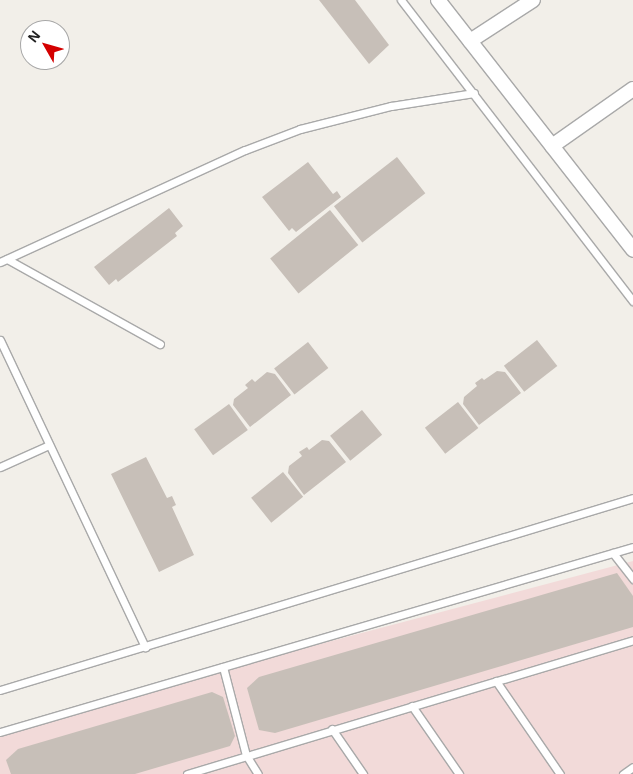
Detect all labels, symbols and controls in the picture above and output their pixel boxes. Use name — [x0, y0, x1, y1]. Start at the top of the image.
north arrow — [20, 20, 70, 70]
text: N — [25, 27, 43, 45]

